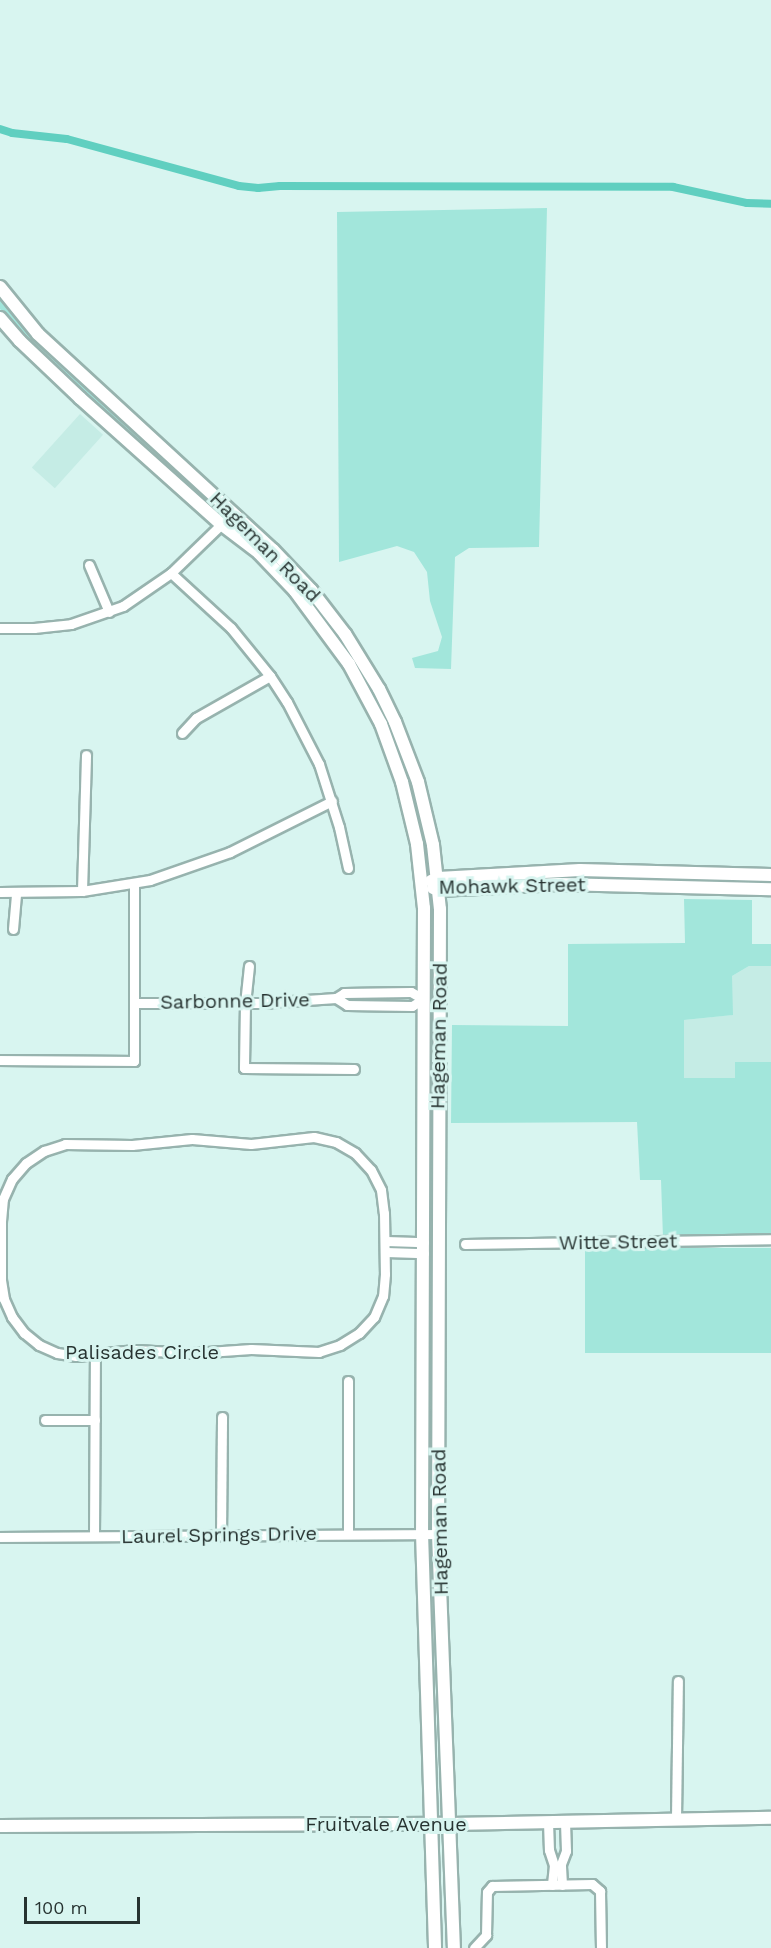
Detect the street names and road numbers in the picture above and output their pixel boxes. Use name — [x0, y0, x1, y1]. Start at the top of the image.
street label: Hageman Road — [205, 487, 325, 607]
street label: Mohawk Street — [438, 873, 586, 899]
street label: Hageman Road — [426, 963, 452, 1109]
street label: Sarbonne Drive — [160, 988, 310, 1014]
street label: Witte Street — [559, 1229, 677, 1255]
street label: Palisades Circle — [65, 1340, 219, 1364]
street label: Hageman Road — [427, 1449, 453, 1595]
street label: Laurel Springs Drive — [120, 1521, 318, 1549]
street label: Fruitvale Avenue — [305, 1812, 467, 1836]

